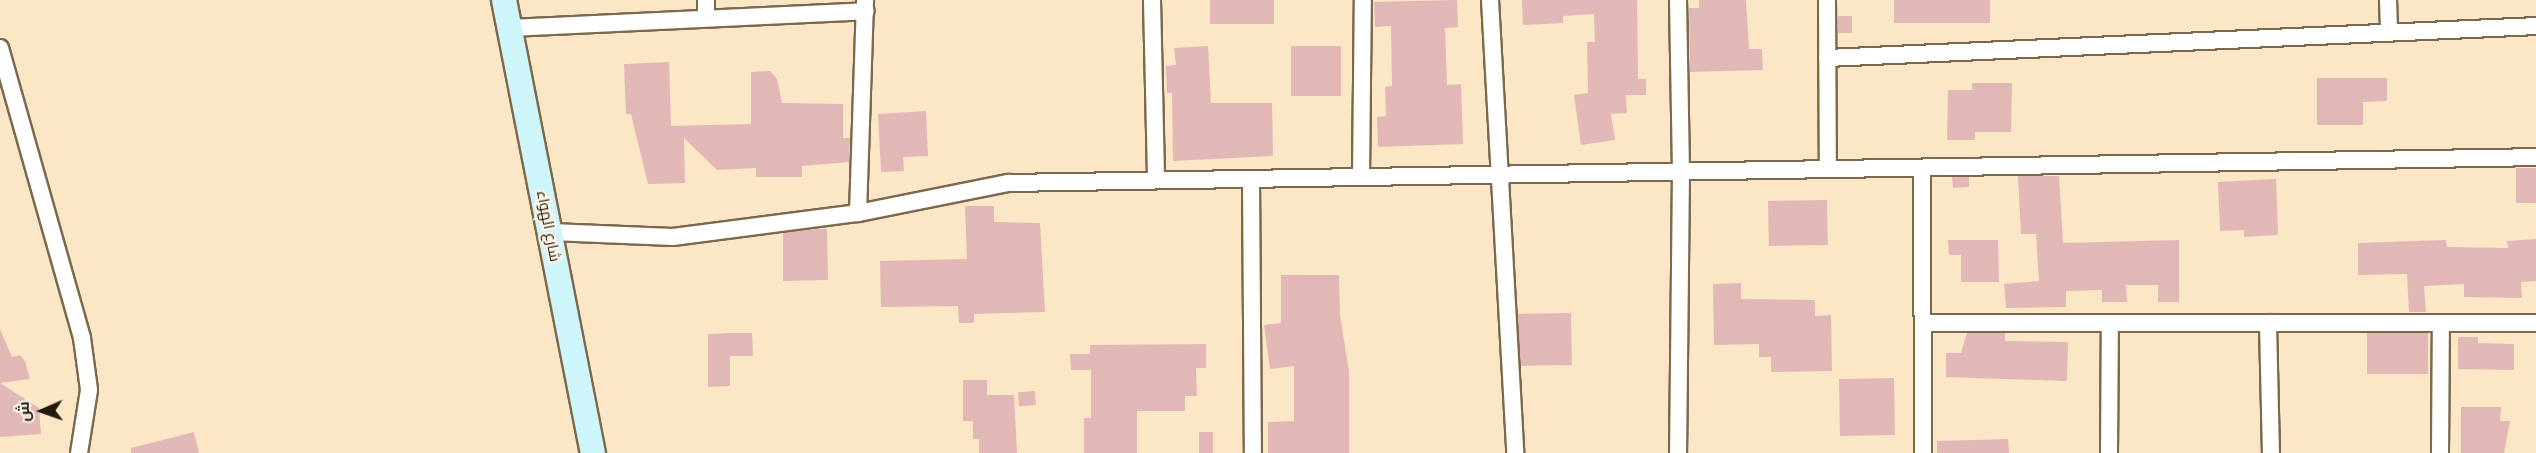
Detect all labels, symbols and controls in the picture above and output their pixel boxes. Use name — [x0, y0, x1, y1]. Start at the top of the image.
street label: شارع الهواء — [533, 189, 565, 263]
north arrow — [12, 381, 72, 441]
text: ش — [15, 401, 32, 422]

